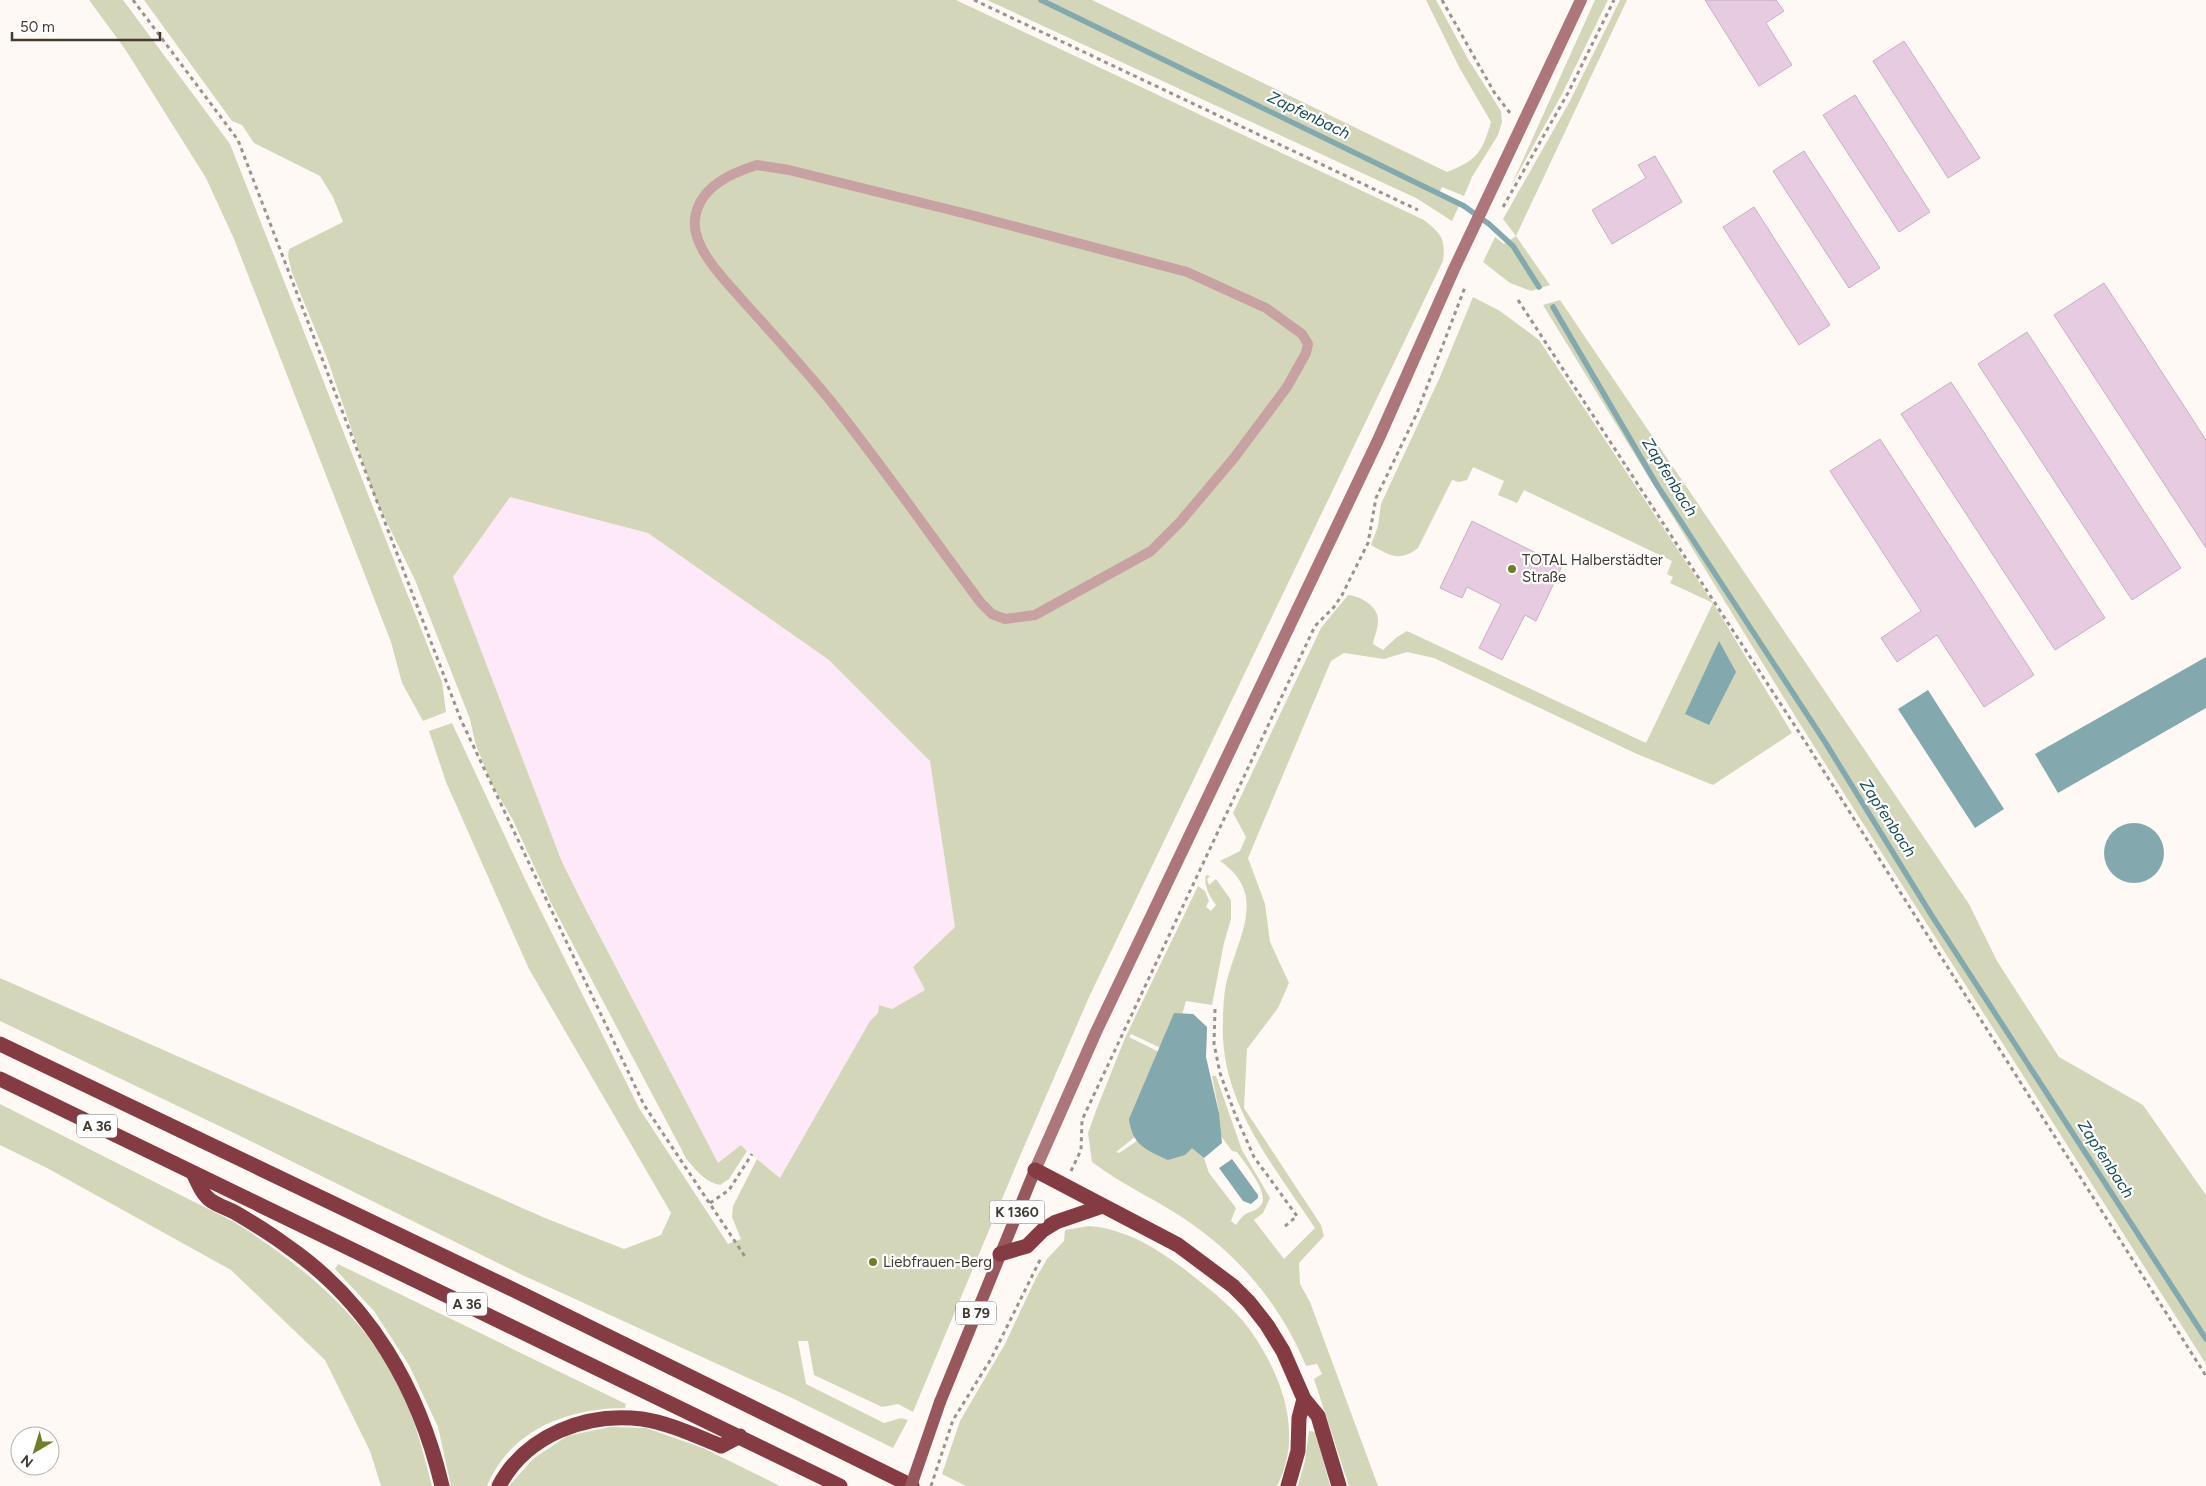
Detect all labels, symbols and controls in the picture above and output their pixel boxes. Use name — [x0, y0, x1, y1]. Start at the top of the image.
scale bar — [12, 10, 160, 42]
text: 50 m — [20, 18, 55, 36]
water label: Zapfenbach — [1265, 87, 1353, 143]
water label: Zapfenbach — [1638, 434, 1702, 520]
place label: TOTAL Halberstädter Straße — [1522, 551, 1663, 586]
marker: TOTAL Halberstädter Straße — [1506, 563, 1518, 575]
water label: Zapfenbach — [1856, 775, 1920, 861]
road number: A 36 — [77, 1114, 117, 1138]
water label: Zapfenbach — [2074, 1116, 2138, 1202]
road number: K 1360 — [990, 1200, 1044, 1224]
place label: Liebfrauen-Berg — [883, 1253, 992, 1271]
marker: Liebfrauen-Berg — [867, 1256, 879, 1268]
road number: A 36 — [447, 1292, 487, 1316]
road number: B 79 — [956, 1302, 996, 1325]
north arrow — [10, 1426, 60, 1476]
text: N — [18, 1451, 37, 1471]

